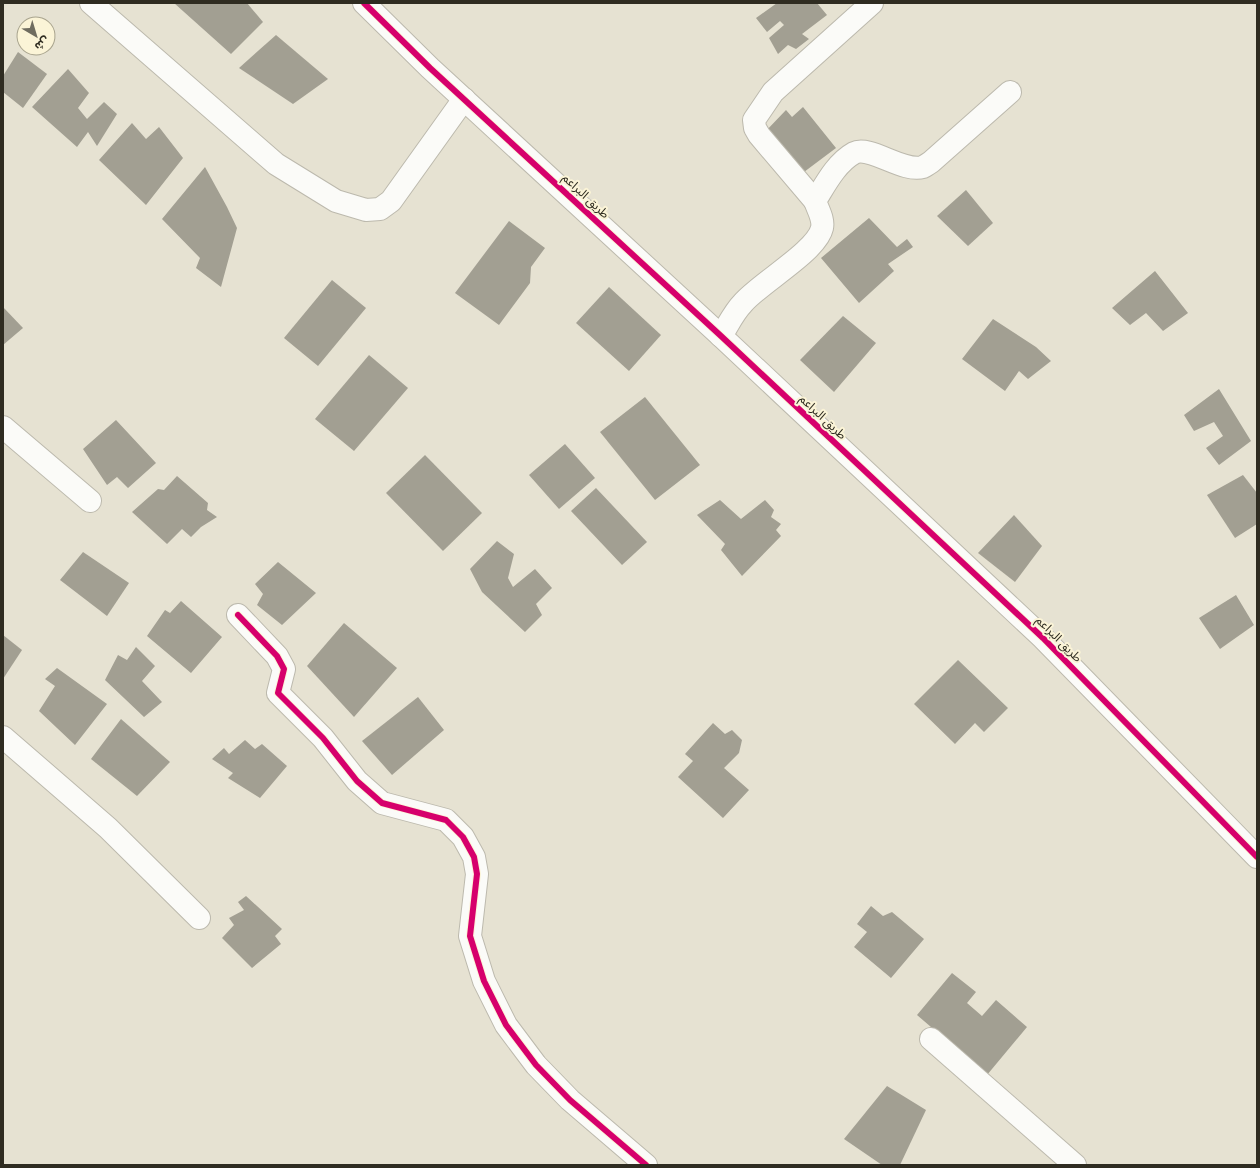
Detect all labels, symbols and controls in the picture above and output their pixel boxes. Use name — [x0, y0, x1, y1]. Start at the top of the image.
north arrow — [16, 16, 56, 56]
text: ش — [32, 34, 52, 53]
street label: طريق البراعم — [558, 171, 612, 223]
street label: طريق البراعم — [795, 392, 849, 444]
street label: طريق البراعم — [1032, 613, 1085, 666]

